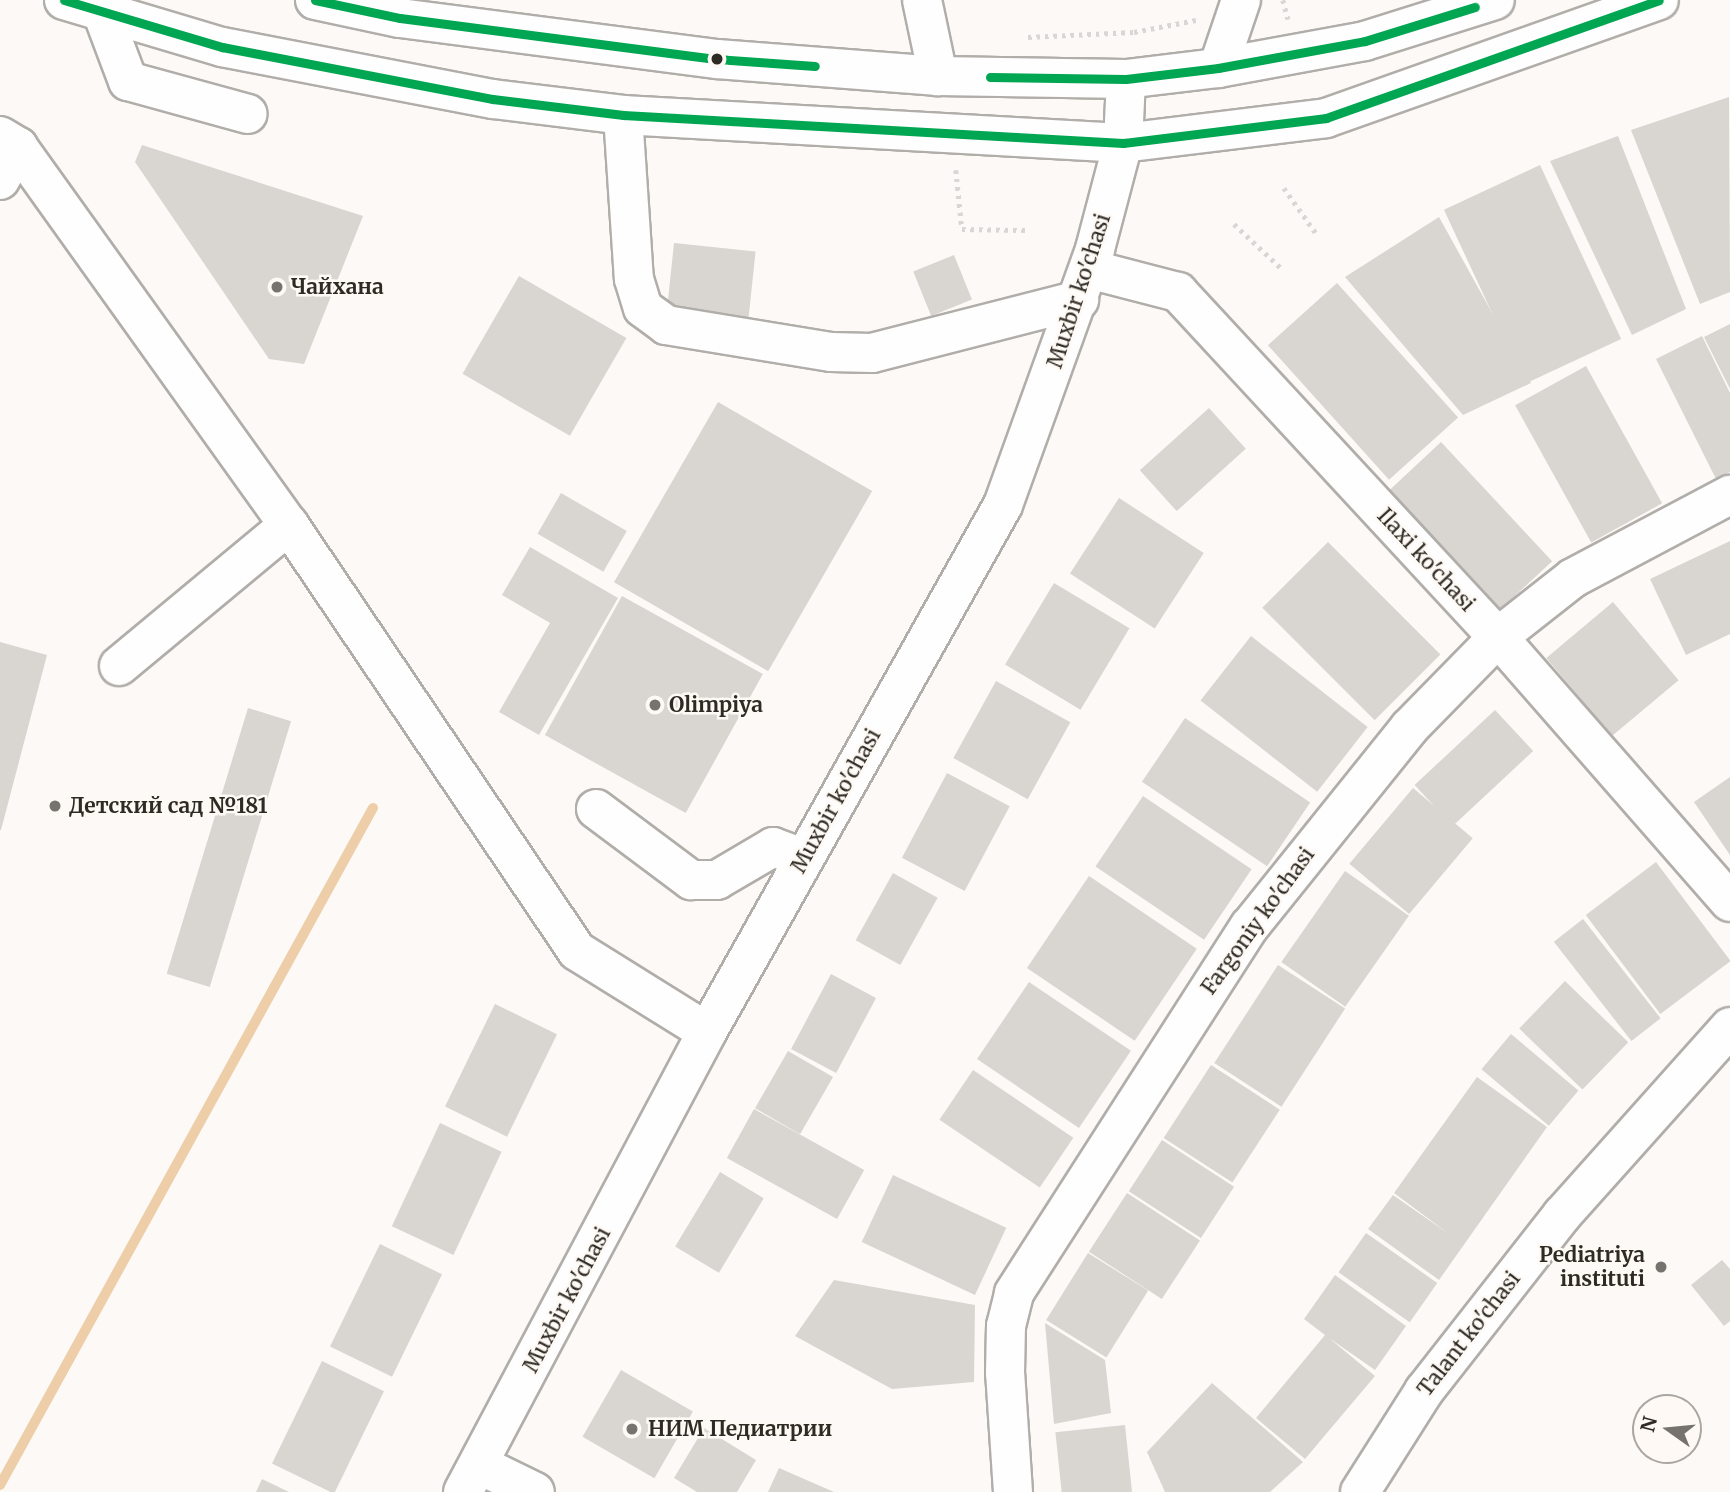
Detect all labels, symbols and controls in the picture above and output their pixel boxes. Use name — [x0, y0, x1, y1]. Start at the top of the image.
unlabelled marker — [710, 52, 724, 66]
street label: Muxbir ko'chasi — [1042, 211, 1116, 371]
place label: Чайхана — [291, 274, 384, 300]
marker: Чайхана — [269, 279, 285, 295]
street label: Ilaxi ko'chasi — [1372, 503, 1480, 617]
place label: Olimpiya — [669, 692, 763, 718]
marker: Olimpiya — [647, 697, 663, 713]
street label: Muxbir ko'chasi — [786, 725, 886, 877]
place label: Детский сад №181 — [69, 793, 267, 819]
marker: Детский сад №181 — [47, 798, 63, 814]
street label: Fargoniy ko'chasi — [1196, 843, 1320, 999]
street label: Muxbir ko'chasi — [518, 1223, 616, 1377]
place label: Pediatriya instituti — [1539, 1242, 1645, 1292]
marker: Pediatriya instituti — [1651, 1257, 1671, 1277]
street label: Talant ko'chasi — [1412, 1267, 1526, 1401]
north arrow — [1632, 1394, 1702, 1464]
text: N — [1635, 1414, 1662, 1434]
place label: НИМ Педиатрии — [648, 1416, 832, 1442]
marker: НИМ Педиатрии — [622, 1419, 642, 1439]

